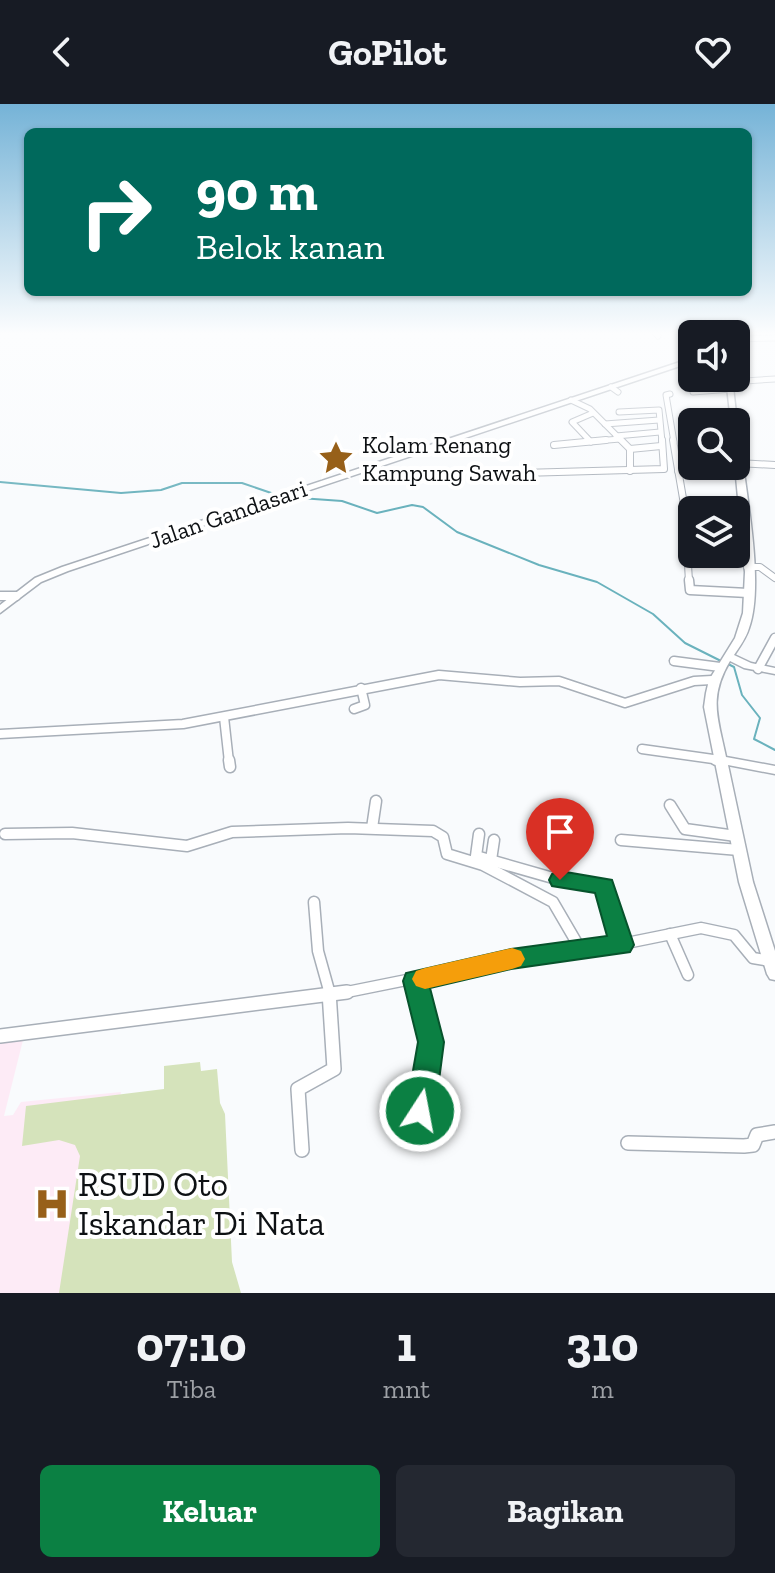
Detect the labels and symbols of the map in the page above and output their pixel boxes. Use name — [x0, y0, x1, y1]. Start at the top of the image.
place label: Kolam Renang Kampung Sawah — [362, 430, 537, 487]
place icon: Kolam Renang Kampung Sawah — [317, 439, 355, 477]
street label: Jalan Gandasari — [145, 473, 311, 555]
pin — [526, 798, 594, 880]
position arrow — [378, 1069, 462, 1153]
place label: RSUD Oto Iskandar Di Nata — [78, 1164, 325, 1244]
hospital icon: RSUD Oto Iskandar Di Nata — [33, 1185, 71, 1223]

